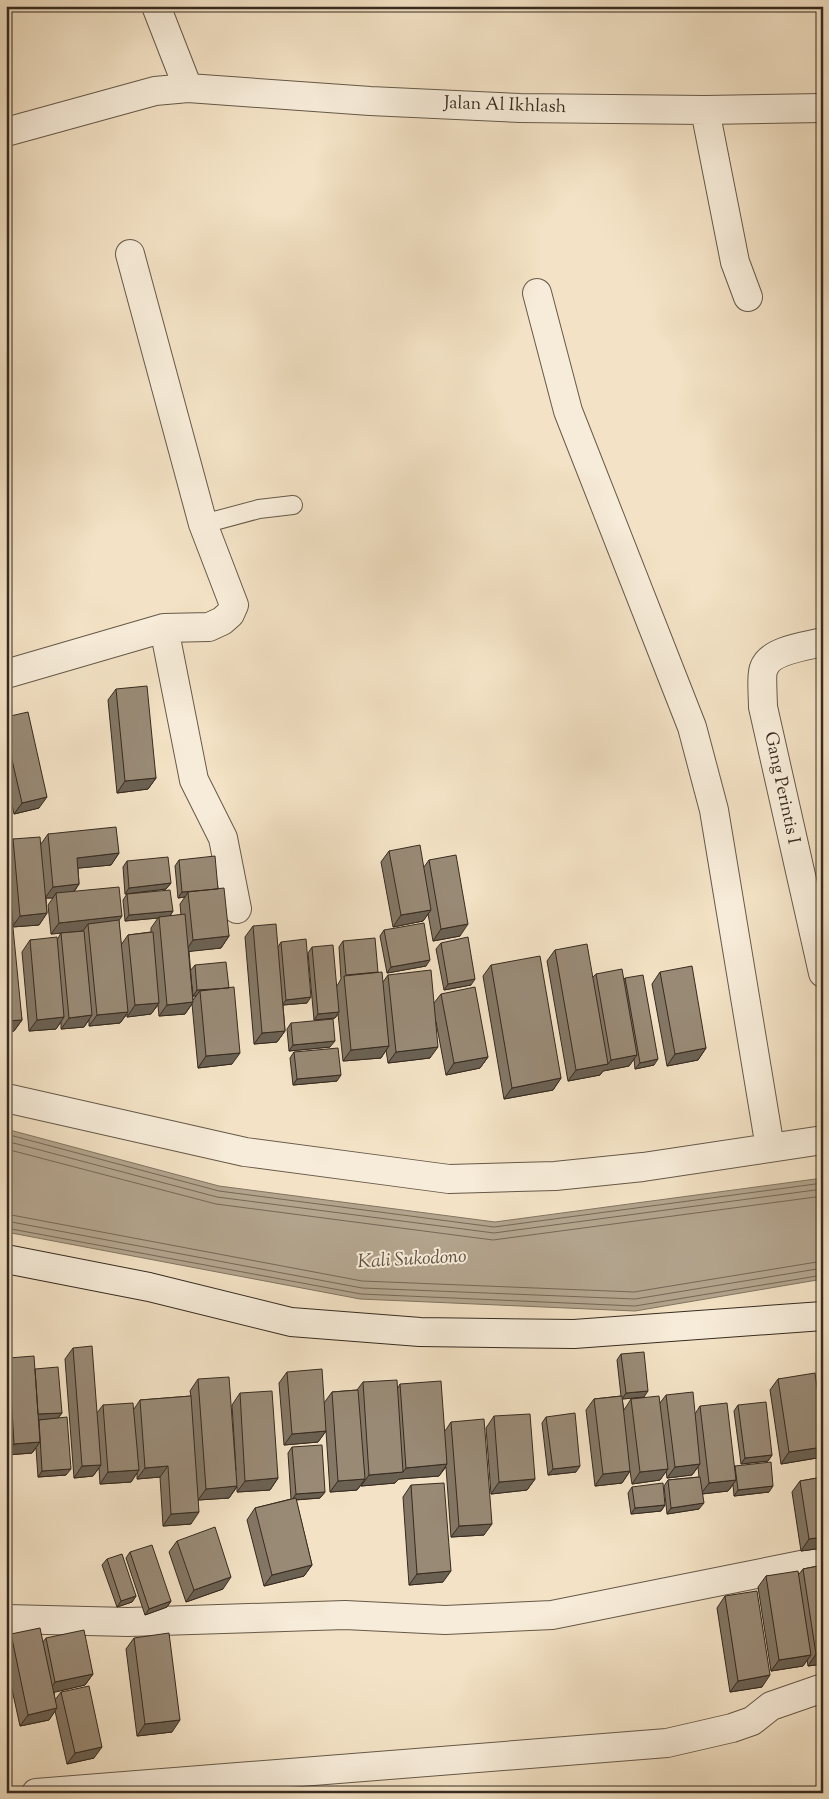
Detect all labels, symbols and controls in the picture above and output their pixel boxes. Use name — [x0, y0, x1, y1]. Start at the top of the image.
street label: Jalan Al Ikhlash — [442, 91, 567, 121]
street label: Gang Perintis I — [756, 729, 806, 847]
water label: Kali Sukodono — [357, 1244, 467, 1276]

